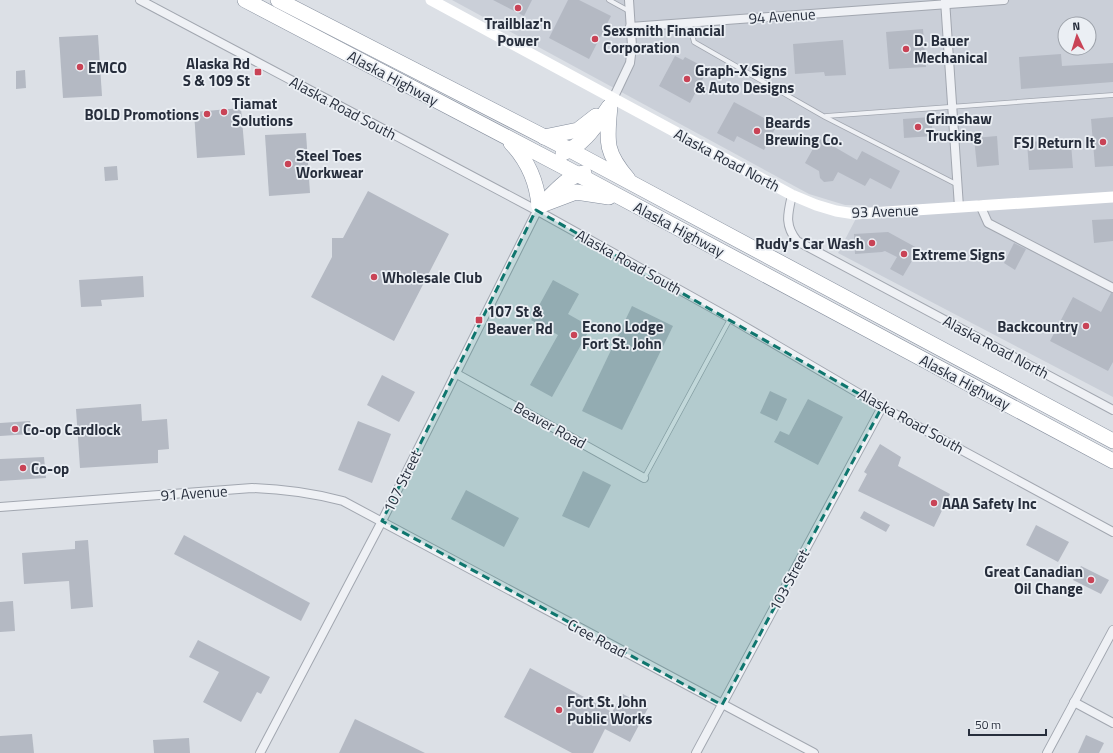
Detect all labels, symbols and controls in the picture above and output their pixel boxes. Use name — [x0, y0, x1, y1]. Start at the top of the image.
street label: 94 Avenue — [748, 2, 816, 30]
marker: Trailblaz'n Power — [513, 3, 523, 13]
place label: Trailblaz'n Power — [485, 12, 551, 52]
north arrow — [1057, 16, 1097, 56]
text: N — [1072, 18, 1081, 34]
place label: Sexsmith Financial Corporation — [603, 19, 725, 59]
place label: D. Bauer Mechanical — [914, 29, 988, 69]
marker: Sexsmith Financial Corporation — [590, 34, 600, 44]
street label: Alaska Highway — [343, 44, 443, 112]
marker: D. Bauer Mechanical — [901, 44, 911, 54]
place label: Alaska Rd S & 109 St — [183, 52, 251, 92]
place label: EMCO — [88, 56, 127, 79]
place label: Graph-X Signs & Auto Designs — [695, 59, 794, 99]
marker: EMCO — [75, 62, 85, 72]
marker: Alaska Rd S & 109 St — [253, 67, 263, 77]
street label: Alaska Road South — [286, 70, 400, 146]
marker: Graph-X Signs & Auto Designs — [682, 74, 692, 84]
place label: Tiamat Solutions — [232, 92, 293, 132]
place label: BOLD Promotions — [84, 103, 199, 126]
marker: Tiamat Solutions — [219, 107, 229, 117]
place label: Grimshaw Trucking — [926, 107, 992, 147]
marker: BOLD Promotions — [202, 109, 212, 119]
place label: Beards Brewing Co. — [765, 111, 842, 151]
street label: Alaska Road North — [670, 122, 784, 198]
marker: Grimshaw Trucking — [913, 122, 923, 132]
marker: Beards Brewing Co. — [752, 126, 762, 136]
place label: FSJ Return It — [1014, 131, 1096, 154]
marker: FSJ Return It — [1098, 137, 1108, 147]
place label: Steel Toes Workwear — [296, 144, 364, 184]
marker: Steel Toes Workwear — [283, 159, 293, 169]
street label: Alaska Highway — [629, 195, 729, 263]
street label: 93 Avenue — [851, 198, 919, 224]
street label: Alaska Road South — [572, 223, 686, 301]
place label: Rudy's Car Wash — [755, 232, 864, 255]
marker: Rudy's Car Wash — [867, 238, 877, 248]
place label: Extreme Signs — [912, 243, 1005, 266]
marker: Extreme Signs — [899, 249, 909, 259]
place label: Wholesale Club — [382, 266, 482, 289]
marker: Wholesale Club — [369, 272, 379, 282]
place label: 107 St & Beaver Rd — [487, 300, 553, 340]
street label: Alaska Road North — [939, 309, 1053, 385]
marker: 107 St & Beaver Rd — [474, 315, 484, 325]
place label: Econo Lodge Fort St. John — [582, 315, 664, 355]
place label: Backcountry — [997, 315, 1078, 338]
marker: Backcountry — [1081, 321, 1091, 331]
marker: Econo Lodge Fort St. John — [569, 330, 579, 340]
street label: Alaska Highway — [915, 348, 1015, 416]
street label: Alaska Road South — [854, 382, 968, 460]
street label: Beaver Road — [509, 396, 591, 454]
place label: Co-op Cardlock — [23, 418, 121, 441]
marker: Co-op Cardlock — [10, 424, 20, 434]
street label: 107 Street — [377, 445, 427, 516]
place label: Co-op — [31, 457, 69, 480]
marker: Co-op — [18, 463, 28, 473]
street label: 91 Avenue — [160, 479, 228, 507]
place label: AAA Safety Inc — [942, 492, 1037, 515]
marker: AAA Safety Inc — [929, 498, 939, 508]
street label: 103 Street — [763, 544, 815, 615]
place label: Great Canadian Oil Change — [984, 560, 1083, 600]
marker: Great Canadian Oil Change — [1086, 575, 1096, 585]
street label: Cree Road — [563, 613, 631, 663]
place label: Fort St. John Public Works — [567, 690, 652, 730]
marker: Fort St. John Public Works — [554, 705, 564, 715]
scale bar — [969, 711, 1046, 737]
text: 50 m — [975, 715, 1001, 734]

